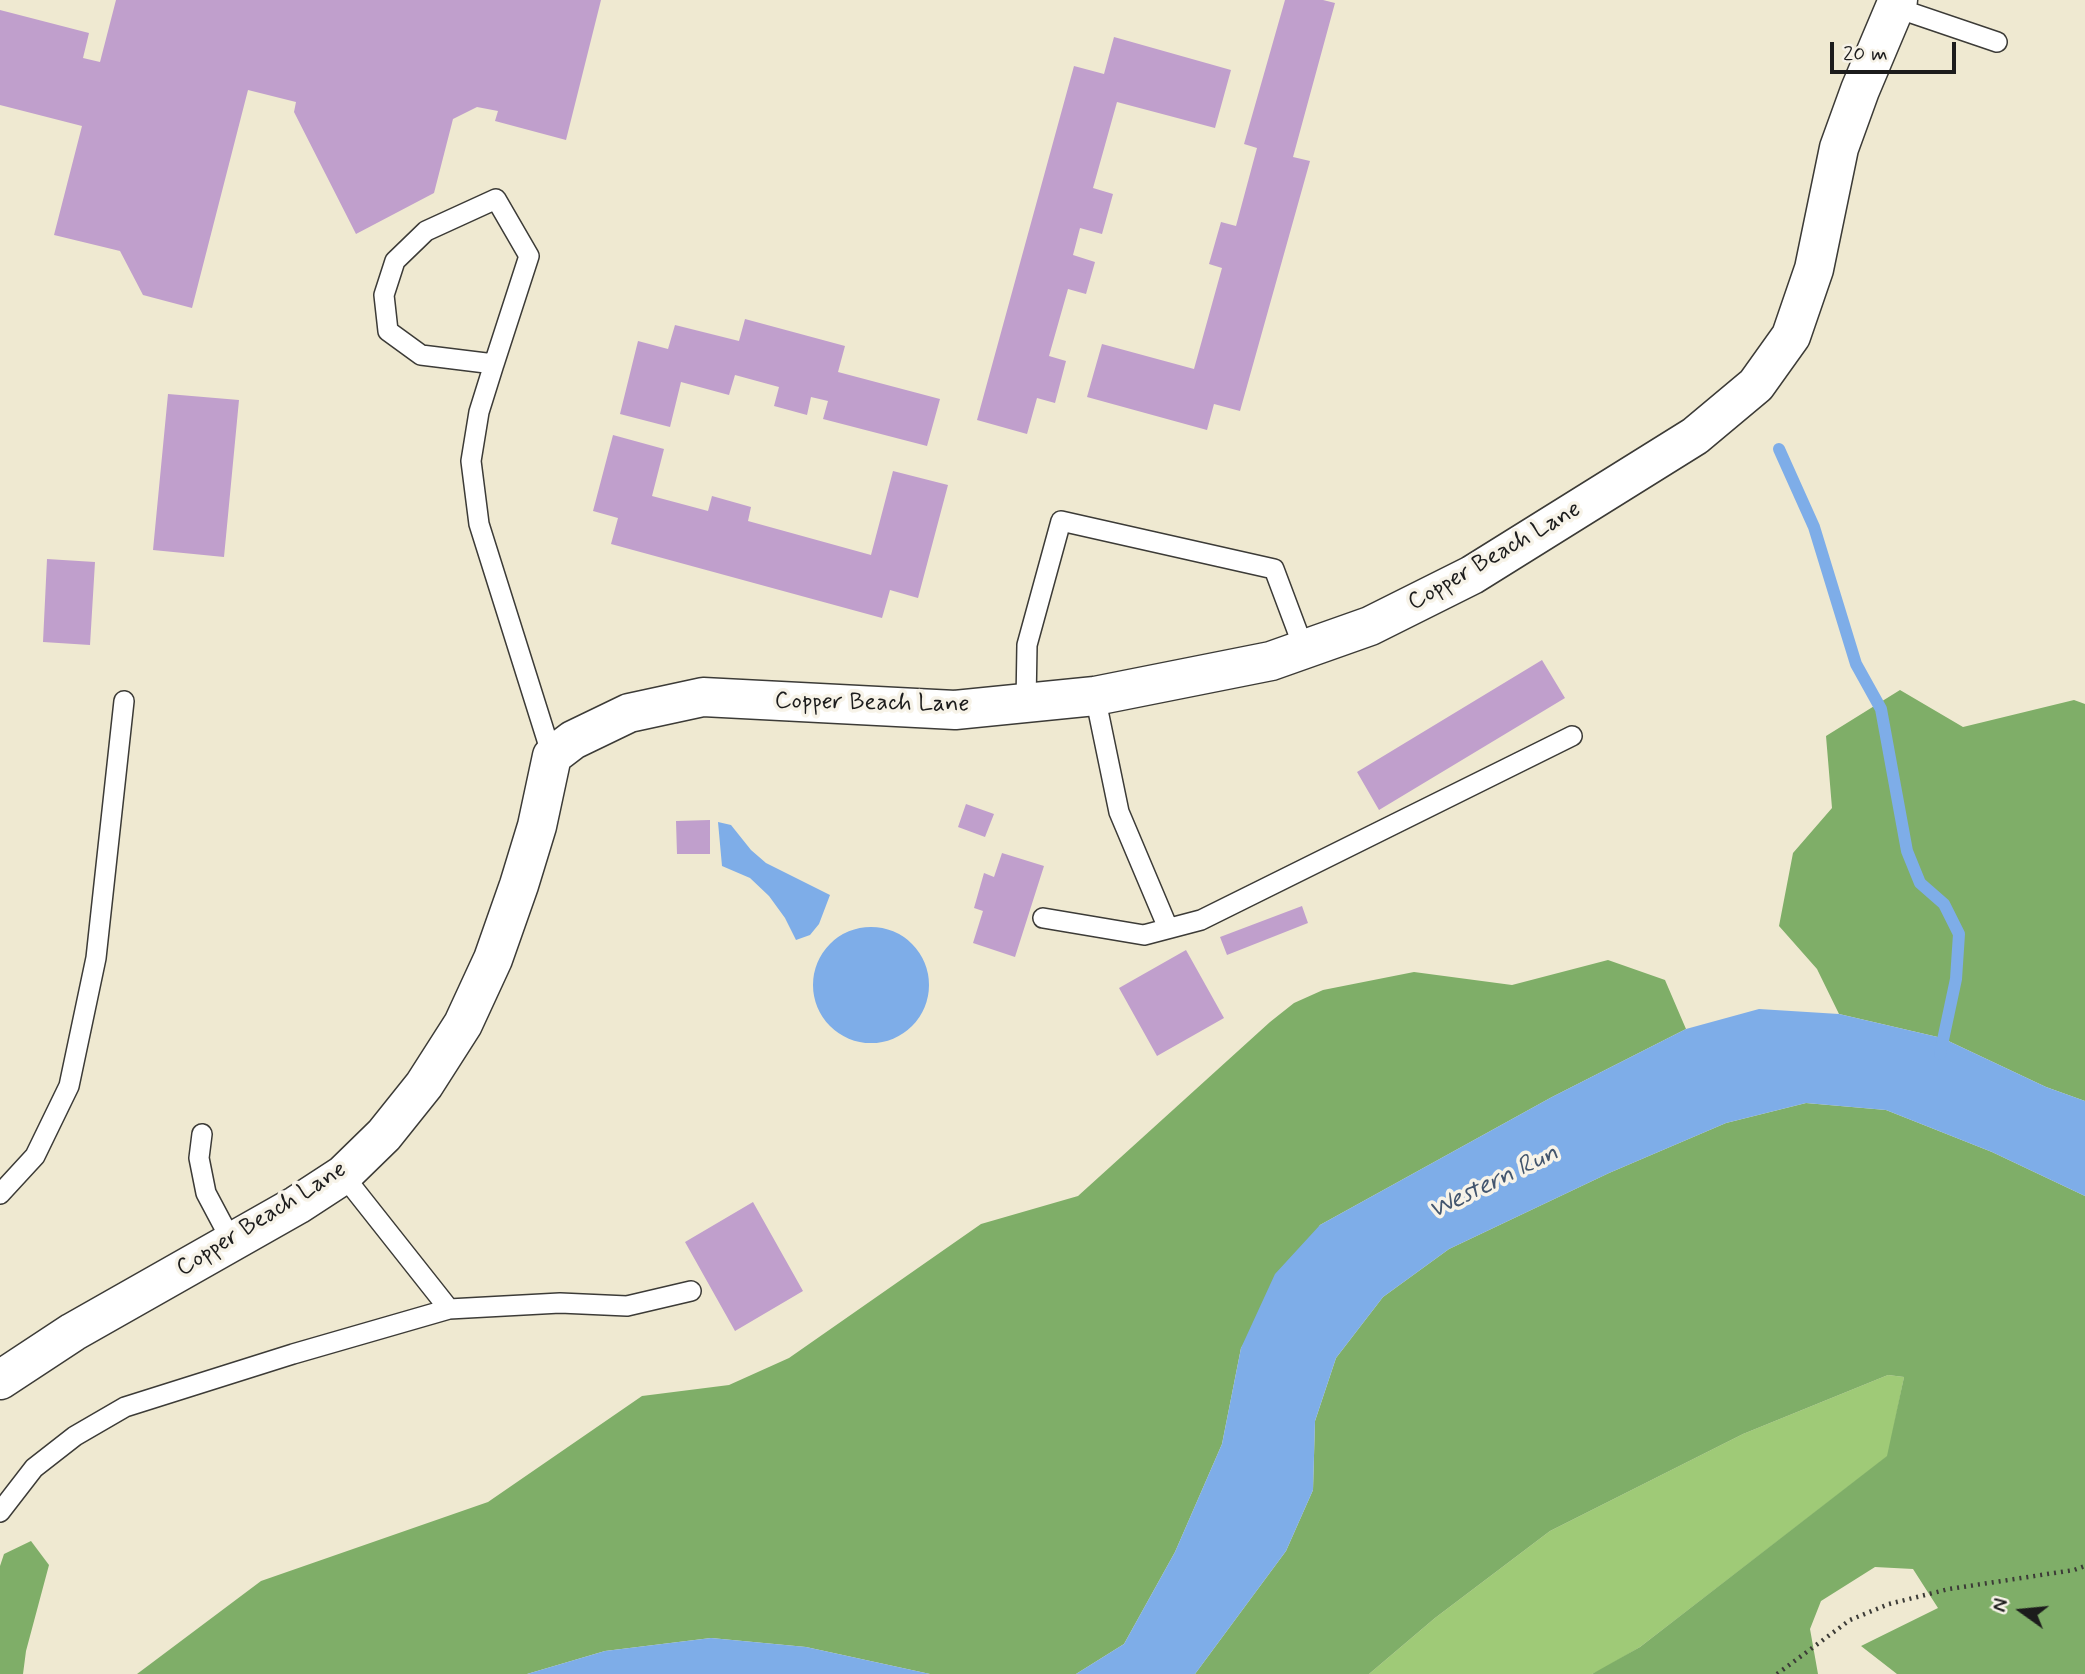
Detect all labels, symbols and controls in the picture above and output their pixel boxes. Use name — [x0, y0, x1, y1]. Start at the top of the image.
scale bar — [1833, 28, 1959, 72]
text: 20 m — [1843, 40, 1888, 68]
street label: Copper Beach Lane — [1403, 496, 1587, 618]
street label: Copper Beach Lane — [774, 688, 970, 720]
water label: Western Run — [1424, 1138, 1564, 1228]
street label: Copper Beach Lane — [172, 1156, 352, 1284]
north arrow — [1987, 1576, 2057, 1646]
text: N — [1988, 1596, 2015, 1615]

